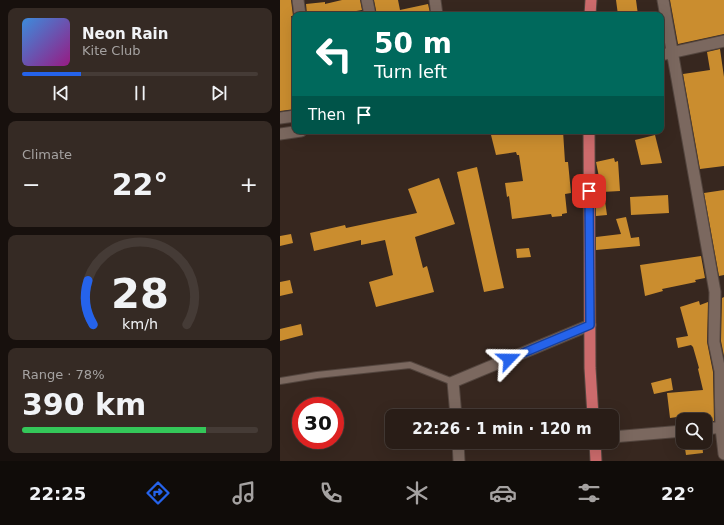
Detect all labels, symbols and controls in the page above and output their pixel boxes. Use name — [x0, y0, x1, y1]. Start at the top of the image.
text: Neon Rain — [82, 25, 168, 43]
text: 50 m — [374, 27, 452, 60]
icon: left — [308, 28, 360, 80]
text: Kite Club — [82, 43, 141, 58]
text: Turn left — [374, 61, 447, 82]
icon: previous — [50, 82, 72, 104]
icon: pause — [129, 82, 151, 104]
icon: next — [208, 82, 230, 104]
icon: arrive — [353, 104, 375, 126]
text: Then — [308, 106, 345, 124]
text: Climate — [22, 147, 72, 162]
text: 22° — [112, 167, 168, 202]
text: − — [22, 172, 40, 197]
text: + — [240, 172, 258, 197]
pin — [572, 174, 606, 208]
icon: arrive — [578, 180, 600, 202]
text: 28 — [111, 269, 169, 318]
text: km/h — [122, 316, 158, 332]
position arrow — [488, 338, 530, 380]
text: Range · 78% — [22, 367, 105, 382]
text: 390 km — [22, 387, 146, 422]
speed limit sign: 30 — [292, 397, 344, 449]
map controls — [676, 413, 712, 449]
button: search — [676, 413, 712, 449]
text: 22:26 · 1 min · 120 m — [412, 420, 592, 438]
icon: directions — [144, 479, 172, 507]
icon: music — [230, 479, 258, 507]
icon: phone — [317, 479, 345, 507]
icon: climate — [403, 479, 431, 507]
icon: car — [489, 479, 517, 507]
icon: filters — [575, 479, 603, 507]
text: 22:25 — [29, 483, 86, 504]
text: 22° — [661, 483, 695, 504]

